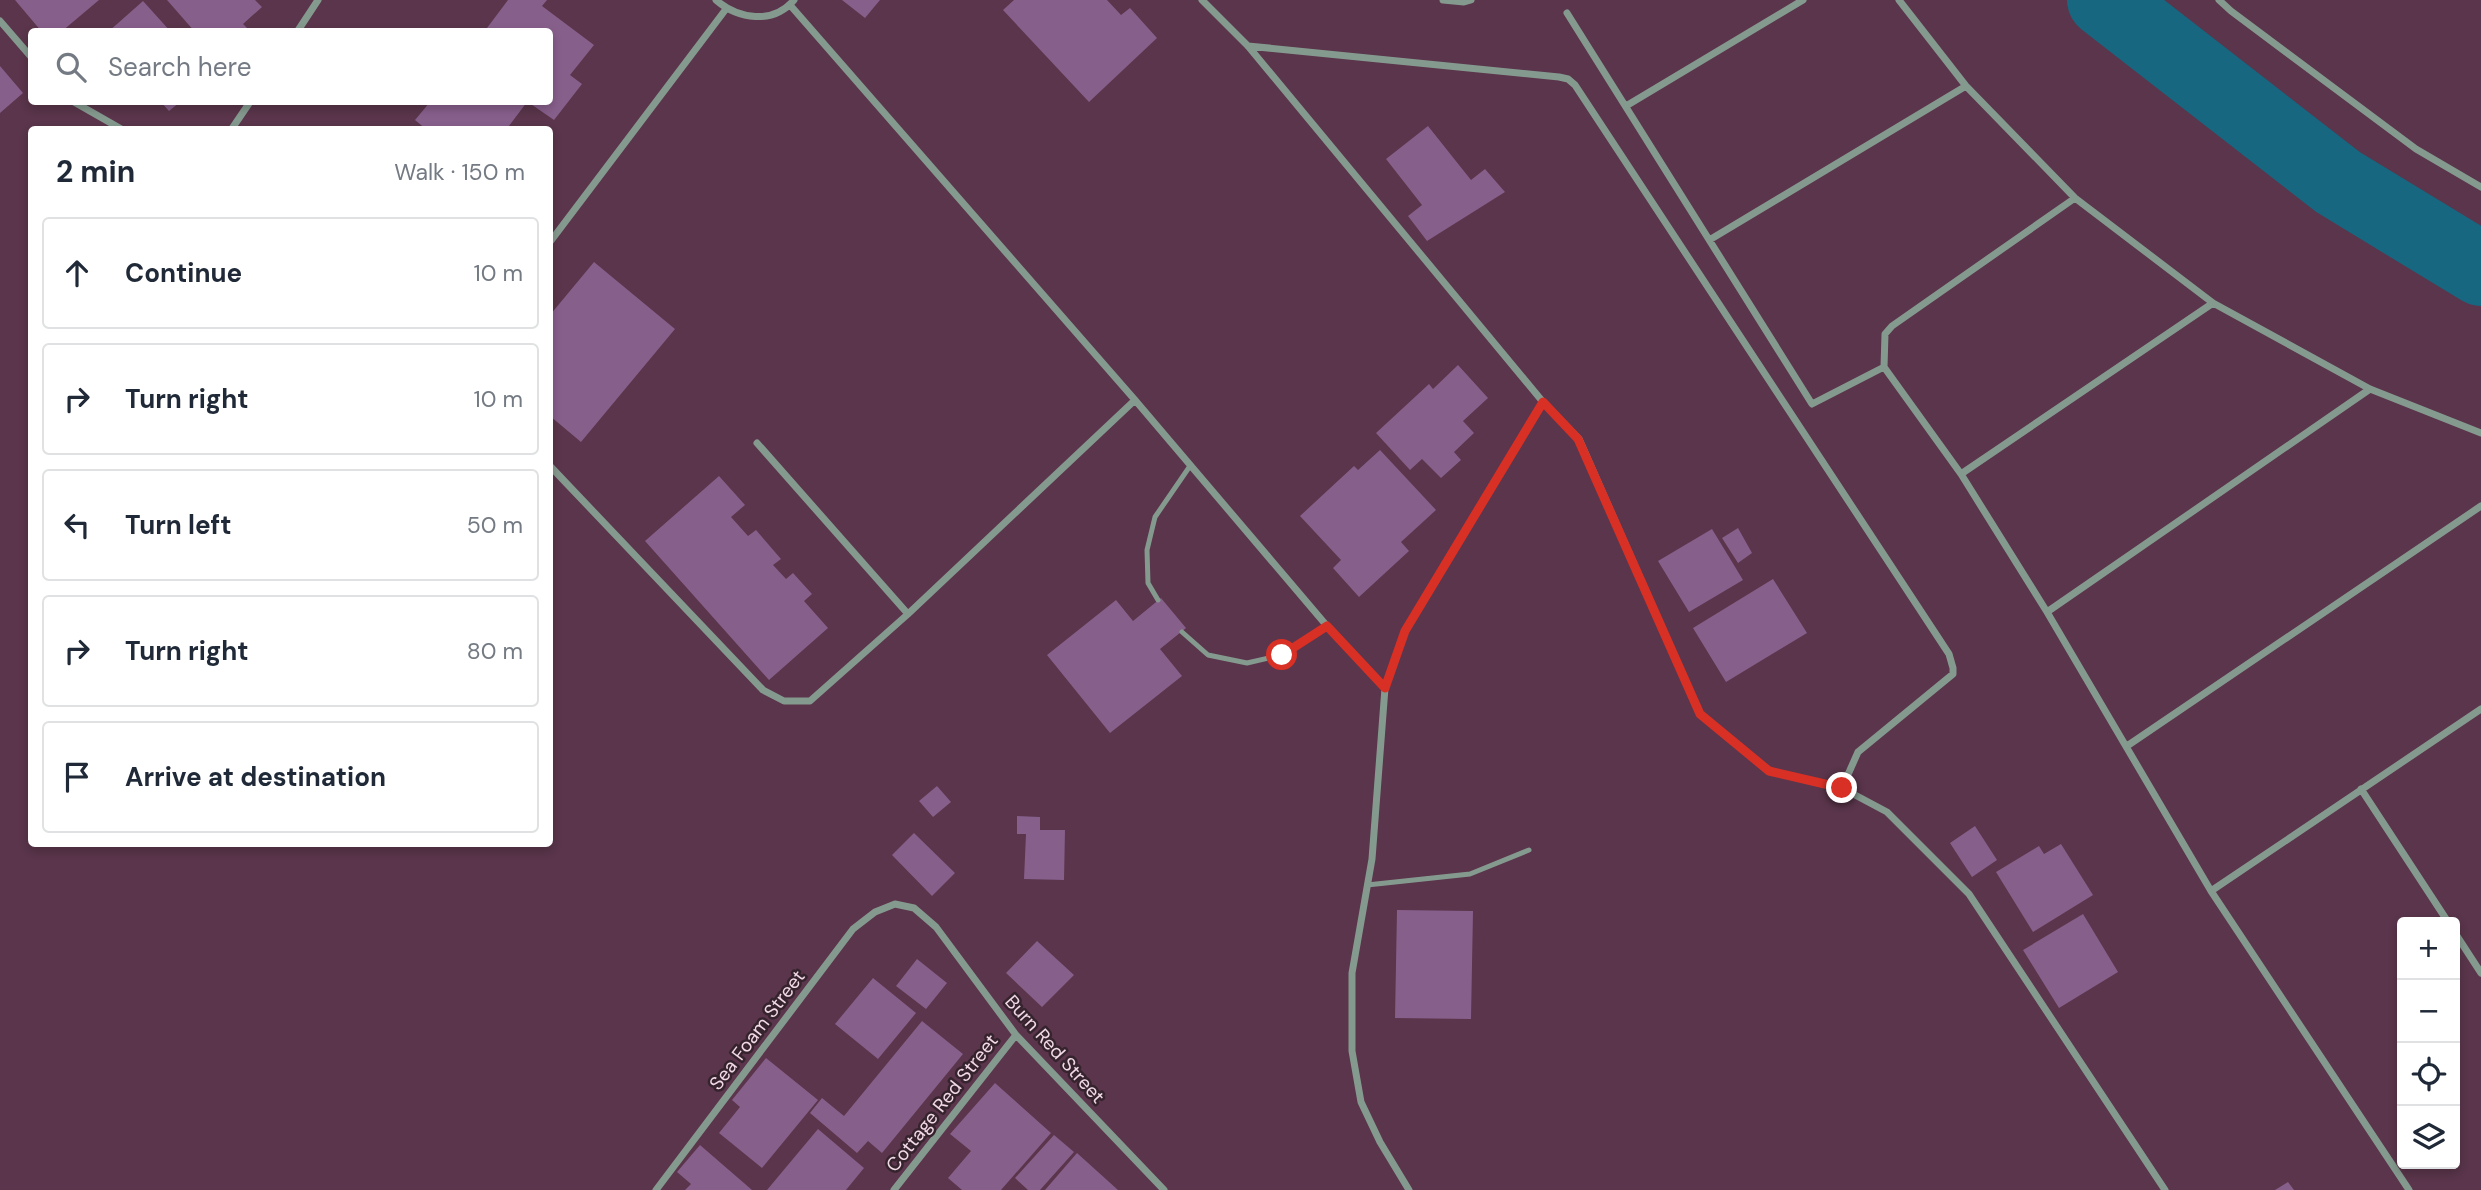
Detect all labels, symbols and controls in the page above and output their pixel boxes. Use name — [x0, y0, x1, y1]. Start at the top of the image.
search box — [28, 28, 553, 105]
icon: search — [52, 48, 90, 86]
text: Search here — [108, 50, 251, 84]
text: 2 min — [56, 152, 135, 191]
text: Walk · 150 m — [394, 157, 525, 187]
icon: ahead — [58, 254, 96, 292]
text: Continue — [125, 256, 242, 290]
text: 10 m — [473, 258, 523, 288]
icon: right — [58, 380, 96, 418]
text: Turn right — [125, 382, 249, 416]
text: 10 m — [473, 384, 523, 414]
icon: left — [58, 506, 96, 544]
text: Turn left — [125, 508, 232, 542]
text: 50 m — [467, 510, 523, 540]
icon: right — [58, 632, 96, 670]
text: Turn right — [125, 634, 249, 668]
text: 80 m — [467, 636, 523, 666]
route start — [1266, 639, 1297, 670]
icon: arrive — [58, 758, 96, 796]
text: Arrive at destination — [125, 760, 386, 794]
route end — [1826, 772, 1857, 803]
map controls — [2397, 917, 2460, 1169]
button: + — [2397, 917, 2460, 980]
street label: Sea Foam Street — [704, 965, 810, 1095]
button: − — [2397, 980, 2460, 1043]
street label: Burn Red Street — [1000, 989, 1110, 1109]
street label: Cottage Red Street — [880, 1029, 1004, 1177]
button: locate — [2397, 1043, 2460, 1106]
button: layers — [2397, 1106, 2460, 1169]

